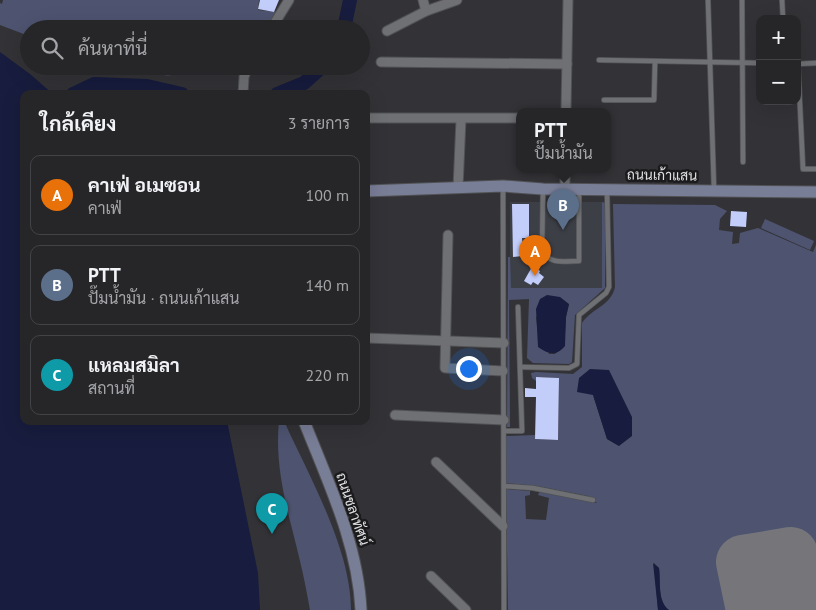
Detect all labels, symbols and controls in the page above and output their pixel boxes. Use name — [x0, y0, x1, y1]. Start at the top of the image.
map controls — [756, 15, 801, 105]
button: + — [756, 15, 801, 60]
search box — [20, 20, 370, 75]
icon: search — [38, 34, 66, 62]
text: ค้นหาที่นี่ — [78, 36, 147, 60]
button: − — [756, 60, 801, 105]
popup — [516, 108, 611, 173]
text: ใกล้เคียง — [40, 110, 116, 137]
text: 3 รายการ — [288, 113, 350, 133]
text: PTT — [534, 118, 567, 142]
text: ปั๊มน้ำมัน — [534, 143, 593, 163]
street label: ถนนเก้าแสน — [627, 165, 697, 185]
text: คาเฟ่ อเมซอน — [88, 173, 201, 197]
text: A — [52, 185, 62, 205]
text: 100 m — [306, 185, 349, 205]
pin: B — [547, 189, 579, 230]
text: คาเฟ่ — [88, 198, 122, 218]
pin: A — [519, 235, 551, 276]
text: PTT — [88, 263, 121, 287]
text: B — [52, 275, 62, 295]
text: 140 m — [306, 275, 349, 295]
text: ปั๊มน้ำมัน · ถนนเก้าแสน — [88, 288, 239, 308]
text: แหลมสมิลา — [88, 353, 180, 377]
your location — [456, 356, 482, 382]
text: C — [53, 365, 61, 385]
text: 220 m — [306, 365, 349, 385]
text: สถานที่ — [88, 378, 135, 398]
street label: ถนนชลาทัศน์ — [332, 470, 374, 548]
pin: C — [256, 493, 288, 534]

